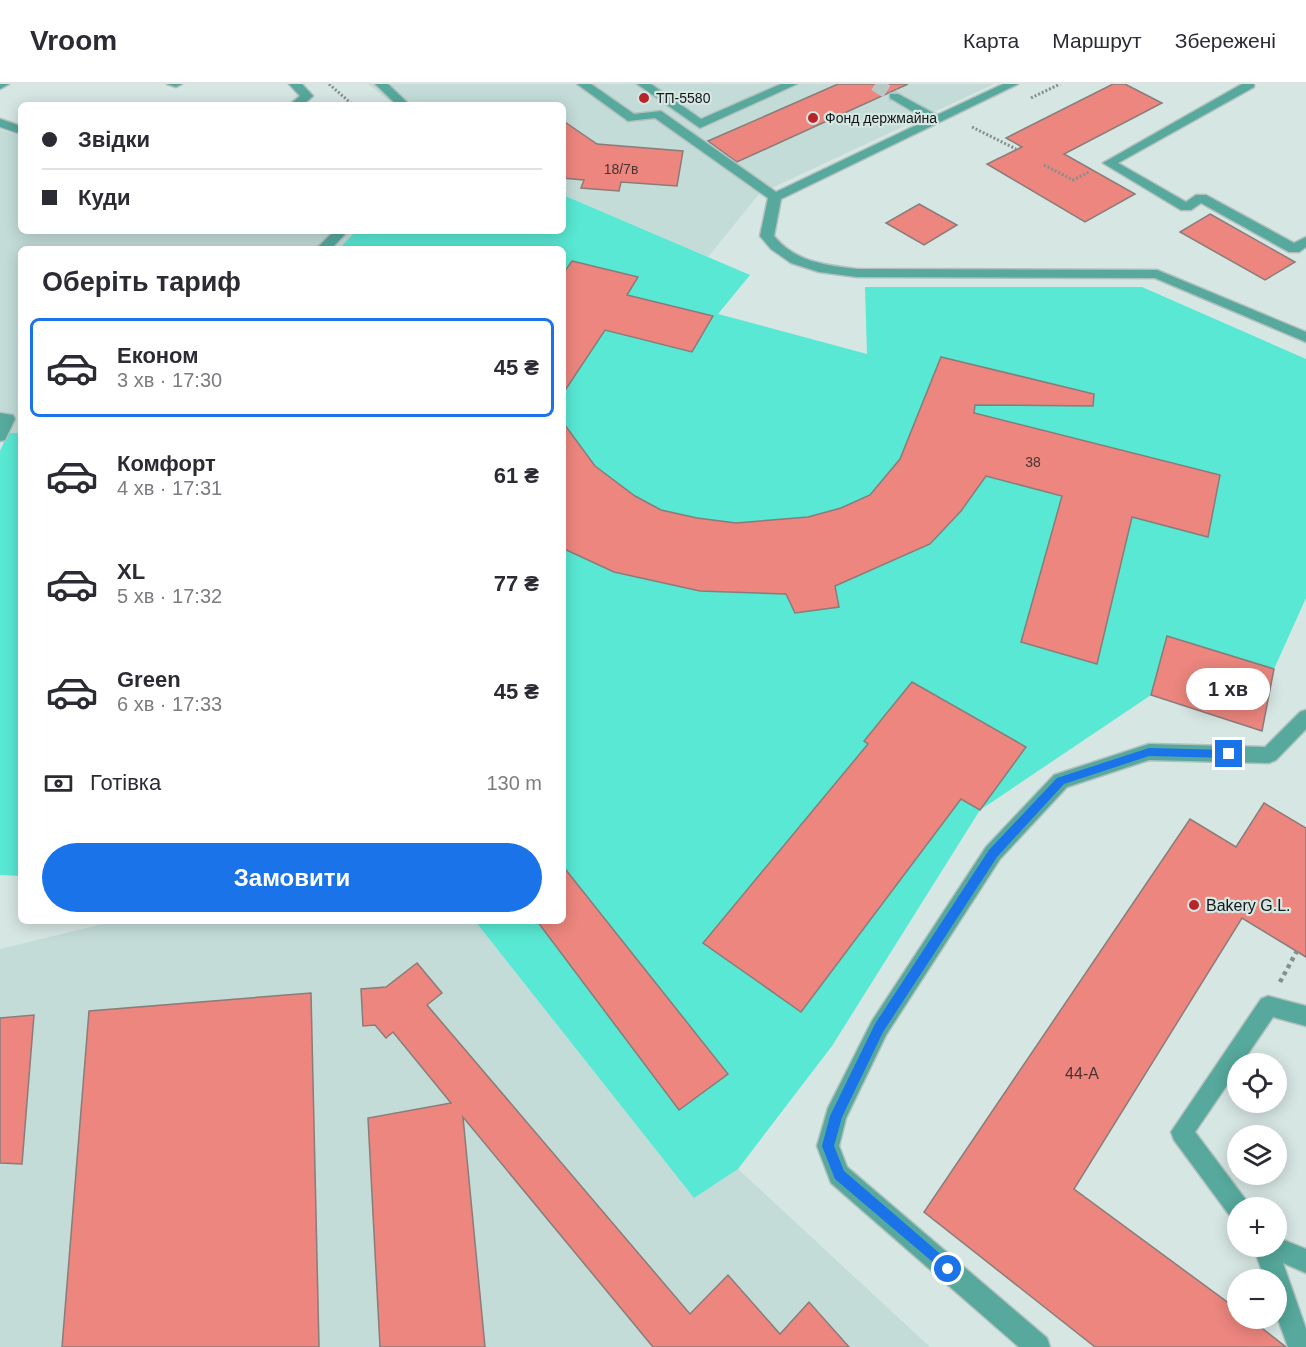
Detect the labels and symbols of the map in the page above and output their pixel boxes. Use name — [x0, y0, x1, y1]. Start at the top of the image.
place label: ТП-5580 — [656, 90, 711, 106]
marker: ТП-5580 — [637, 91, 651, 105]
place label: Фонд держмайна — [825, 110, 937, 126]
marker: Фонд держмайна — [806, 111, 820, 125]
house number: 18/7в — [604, 161, 638, 177]
house number: 38 — [1025, 454, 1041, 470]
callout: 1 хв — [1187, 667, 1271, 709]
route end — [1215, 740, 1242, 767]
place label: Bakery G.L. — [1206, 897, 1290, 914]
marker: Bakery G.L. — [1187, 898, 1201, 912]
house number: 44-А — [1065, 1065, 1099, 1082]
route start — [934, 1255, 961, 1282]

